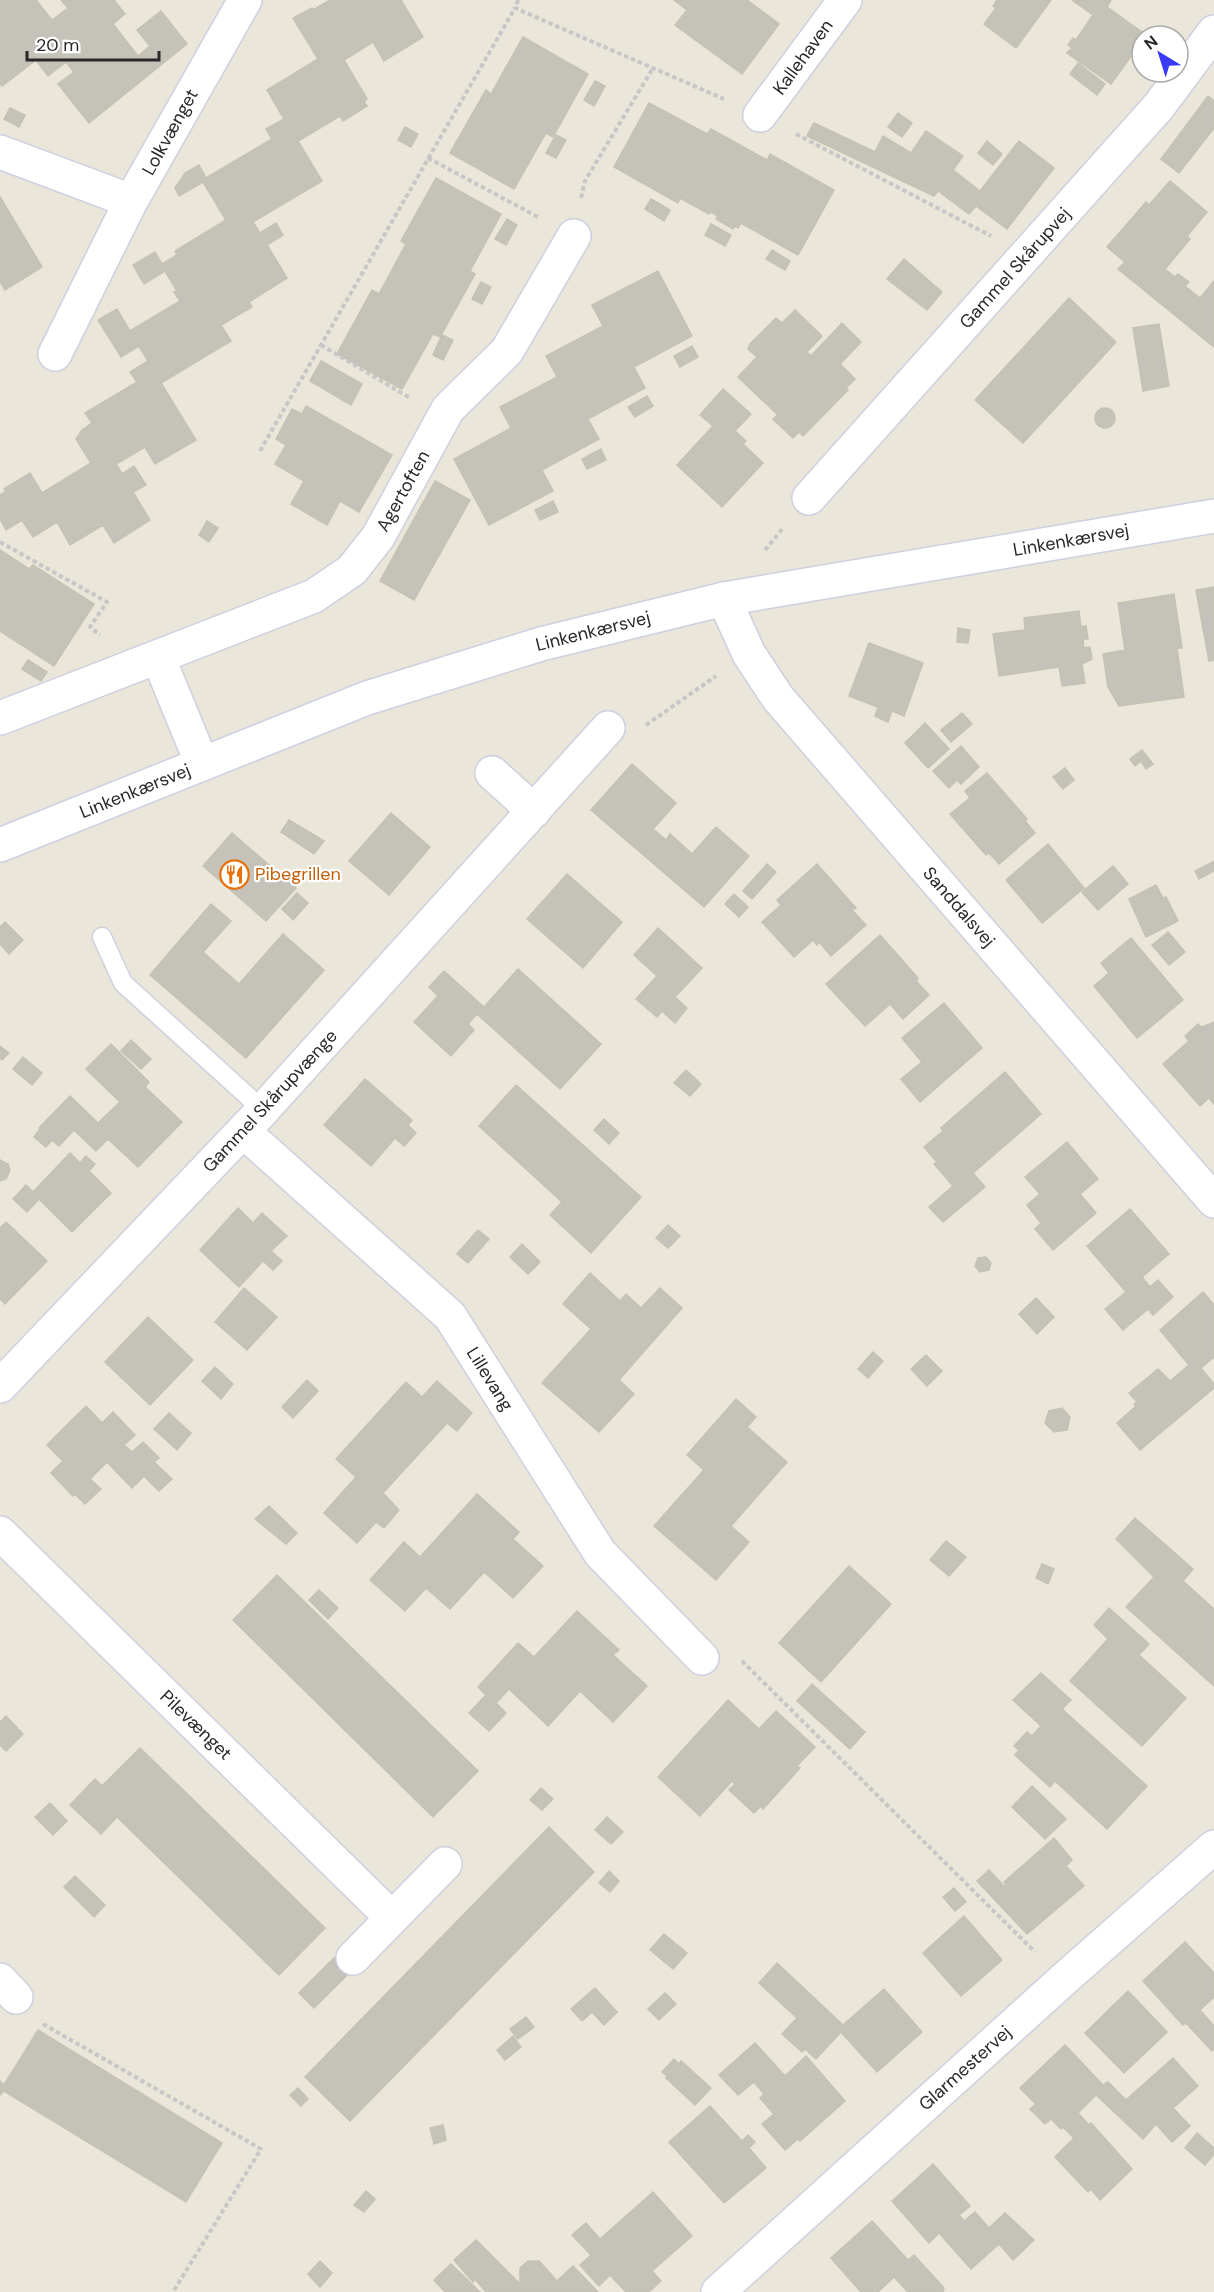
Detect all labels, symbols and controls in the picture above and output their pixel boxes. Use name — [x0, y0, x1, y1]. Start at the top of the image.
street label: Kallehaven — [768, 15, 838, 99]
scale bar — [27, 24, 159, 62]
north arrow — [1130, 24, 1190, 84]
text: N — [1140, 31, 1162, 54]
text: 20 m — [36, 33, 79, 57]
street label: Lolkvænget — [136, 84, 204, 180]
street label: Gammel Skårupvej — [954, 202, 1076, 334]
street label: Agertoften — [371, 446, 435, 536]
street label: Linkenkærsvej — [1011, 518, 1131, 562]
street label: Linkenkærsvej — [533, 605, 653, 657]
street label: Linkenkærsvej — [76, 758, 194, 824]
restaurant icon: Pibegrillen — [218, 858, 250, 890]
place label: Pibegrillen — [255, 862, 341, 886]
street label: Sanddalsvej — [917, 862, 1001, 952]
street label: Gammel Skårupvænge — [197, 1024, 343, 1178]
street label: Lillevang — [461, 1343, 519, 1415]
street label: Pilevænget — [155, 1685, 237, 1765]
street label: Glarmestervej — [914, 2020, 1016, 2116]

